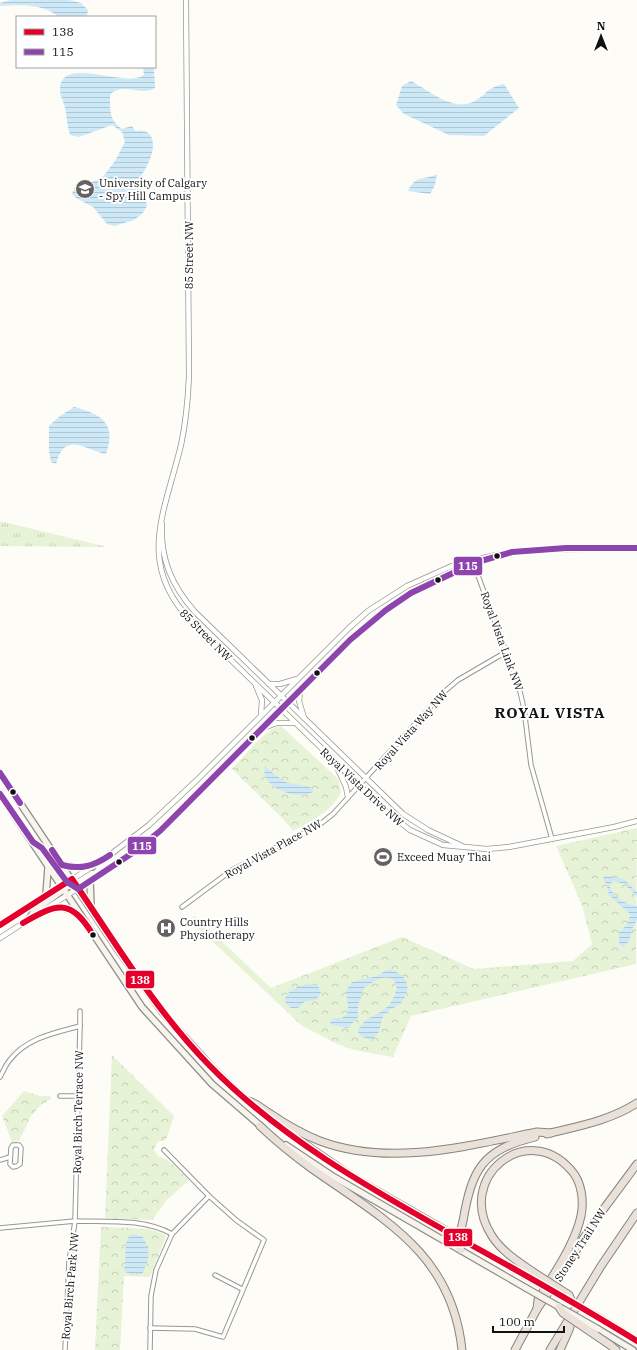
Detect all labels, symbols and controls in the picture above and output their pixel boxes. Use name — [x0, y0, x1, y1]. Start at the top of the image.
legend — [16, 16, 156, 68]
north arrow — [581, 16, 621, 56]
text: N — [597, 19, 606, 33]
text: 138 — [52, 24, 74, 39]
text: 115 — [52, 44, 74, 59]
place label: University of Calgary - Spy Hill Campus — [99, 176, 207, 203]
school or university icon: University of Calgary - Spy Hill Campus — [74, 178, 96, 200]
street label: 85 Street NW — [182, 220, 196, 289]
unlabelled marker — [492, 551, 502, 561]
line badge: 115 — [453, 556, 483, 576]
text: 115 — [458, 559, 478, 573]
unlabelled marker — [433, 575, 443, 585]
street label: Royal Vista Link NW — [478, 590, 527, 693]
street label: 85 Street NW — [177, 606, 235, 664]
unlabelled marker — [312, 668, 322, 678]
street label: Royal Vista Way NW — [371, 687, 451, 773]
district label: ROYAL VISTA — [495, 703, 605, 722]
unlabelled marker — [247, 733, 257, 743]
street label: Royal Vista Drive NW — [317, 745, 407, 829]
unlabelled marker — [8, 787, 18, 797]
street label: Royal Vista Place NW — [222, 816, 324, 881]
line badge: 115 — [127, 836, 157, 855]
text: 115 — [132, 839, 152, 853]
sports icon: Exceed Muay Thai — [372, 846, 394, 868]
place label: Exceed Muay Thai — [397, 850, 492, 864]
unlabelled marker — [114, 857, 124, 867]
place label: Country Hills Physiotherapy — [180, 915, 255, 942]
hospital icon: Country Hills Physiotherapy — [155, 917, 177, 939]
unlabelled marker — [88, 930, 98, 940]
line badge: 138 — [125, 970, 155, 989]
text: 138 — [130, 973, 150, 987]
street label: Royal Birch Terrace NW — [70, 1050, 86, 1174]
street label: Stoney Trail NW — [551, 1206, 609, 1284]
line badge: 138 — [443, 1228, 473, 1247]
text: 138 — [448, 1230, 468, 1244]
street label: Royal Birch Park NW — [58, 1231, 82, 1340]
scale bar — [493, 1308, 564, 1334]
text: 100 m — [499, 1314, 535, 1329]

